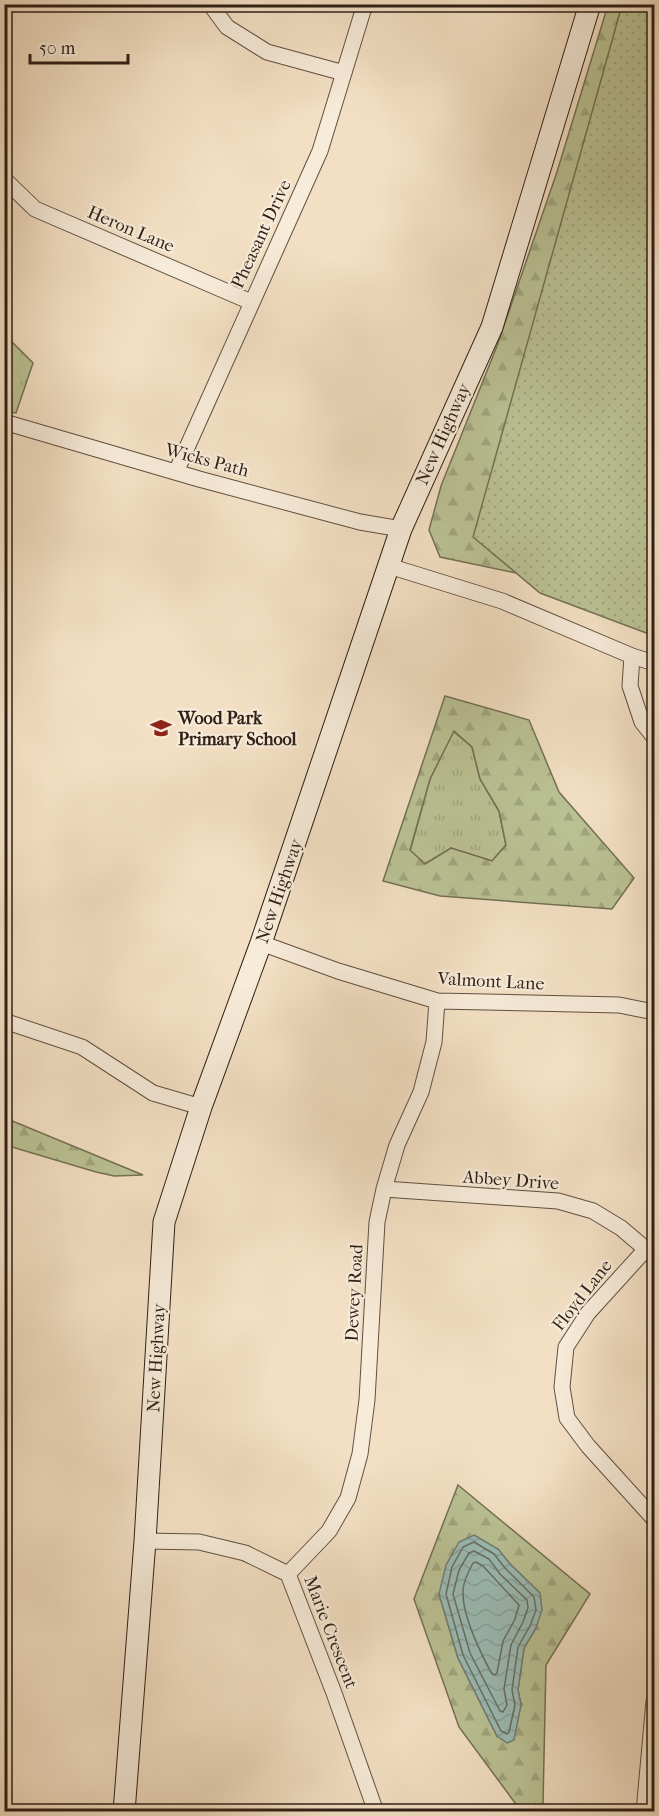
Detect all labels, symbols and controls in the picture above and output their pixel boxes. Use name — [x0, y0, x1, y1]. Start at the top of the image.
scale bar — [30, 27, 128, 65]
text: 50 m — [39, 38, 76, 59]
street label: Pheasant Drive — [227, 176, 296, 292]
street label: Heron Lane — [84, 202, 177, 257]
street label: New Highway — [412, 379, 476, 488]
street label: Wicks Path — [162, 439, 251, 482]
place label: Wood Park Primary School — [177, 708, 298, 750]
school or university icon: Wood Park Primary School — [149, 716, 173, 740]
street label: New Highway — [252, 835, 308, 946]
street label: Valmont Lane — [436, 968, 545, 995]
street label: Abbey Drive — [461, 1167, 560, 1194]
street label: Dewey Road — [341, 1244, 368, 1342]
street label: Floyd Lane — [548, 1256, 617, 1335]
street label: New Highway — [143, 1302, 170, 1413]
street label: Marie Crescent — [299, 1573, 362, 1692]

